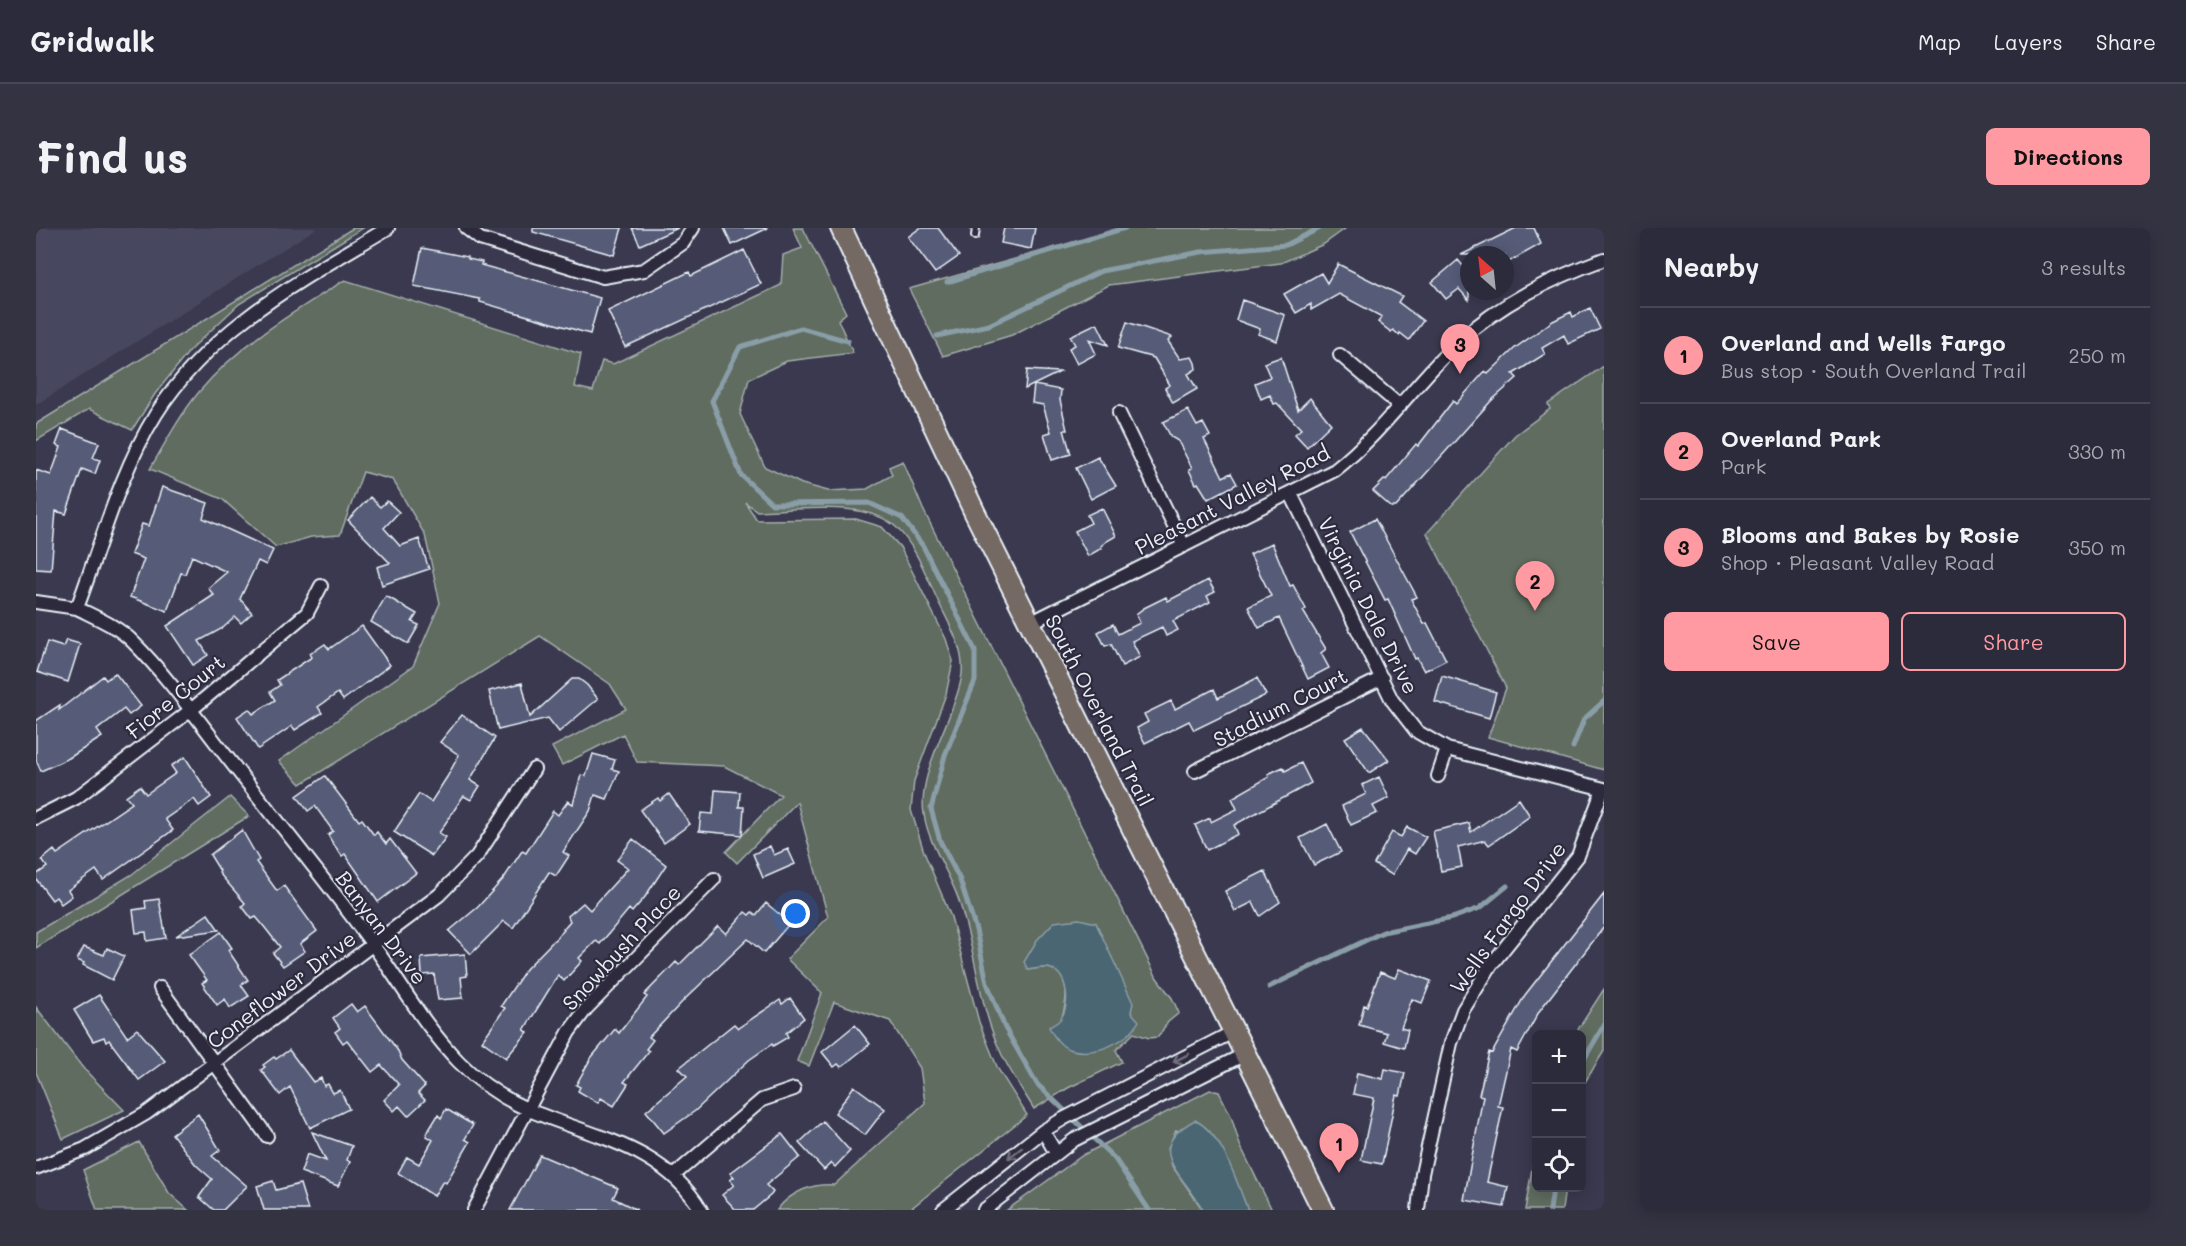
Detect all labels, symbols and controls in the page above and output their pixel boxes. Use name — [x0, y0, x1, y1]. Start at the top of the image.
text: Gridwalk — [30, 23, 155, 59]
text: Map — [1918, 28, 1961, 55]
text: Layers — [1994, 28, 2063, 55]
text: Share — [2096, 28, 2156, 55]
button: Directions — [1986, 128, 2150, 185]
text: Find us — [36, 129, 188, 184]
north arrow — [1460, 246, 1514, 300]
text: Nearby — [1664, 250, 1759, 284]
text: 3 results — [2041, 254, 2126, 280]
pin: 3 — [1440, 324, 1480, 374]
text: Overland and Wells Fargo — [1721, 328, 2006, 357]
text: 1 — [1679, 342, 1688, 368]
text: 250 m — [2069, 342, 2126, 368]
text: Bus stop · South Overland Trail — [1721, 357, 2027, 383]
text: Overland Park — [1721, 424, 1881, 453]
street label: Pleasant Valley Road — [1130, 438, 1334, 560]
text: 2 — [1678, 438, 1689, 464]
text: 330 m — [2068, 438, 2126, 464]
text: Park — [1721, 453, 1766, 479]
street label: Virginia Dale Drive — [1313, 512, 1425, 698]
text: Blooms and Bakes by Rosie — [1721, 520, 2019, 549]
text: 3 — [1678, 534, 1690, 560]
text: 350 m — [2068, 534, 2126, 560]
text: Shop · Pleasant Valley Road — [1721, 549, 1994, 575]
pin: 2 — [1516, 562, 1554, 611]
street label: South Overland Trail — [1040, 609, 1160, 811]
button: Save — [1664, 612, 1889, 671]
button: Share — [1901, 612, 2126, 671]
street label: Fiore Court — [120, 648, 230, 744]
street label: Stadium Court — [1208, 661, 1352, 753]
street label: Wells Fargo Drive — [1443, 836, 1571, 998]
street label: Banyan Drive — [330, 865, 434, 989]
street label: Snowbush Place — [556, 878, 686, 1016]
your location — [781, 899, 810, 928]
street label: Coneflower Drive — [201, 924, 361, 1054]
map controls — [1532, 1030, 1586, 1192]
button: + — [1532, 1030, 1586, 1084]
one-way arrow — [1172, 1053, 1190, 1064]
button: − — [1532, 1084, 1586, 1138]
pin: 1 — [1320, 1124, 1358, 1173]
button: locate — [1532, 1138, 1586, 1192]
one-way arrow — [1007, 1146, 1023, 1159]

